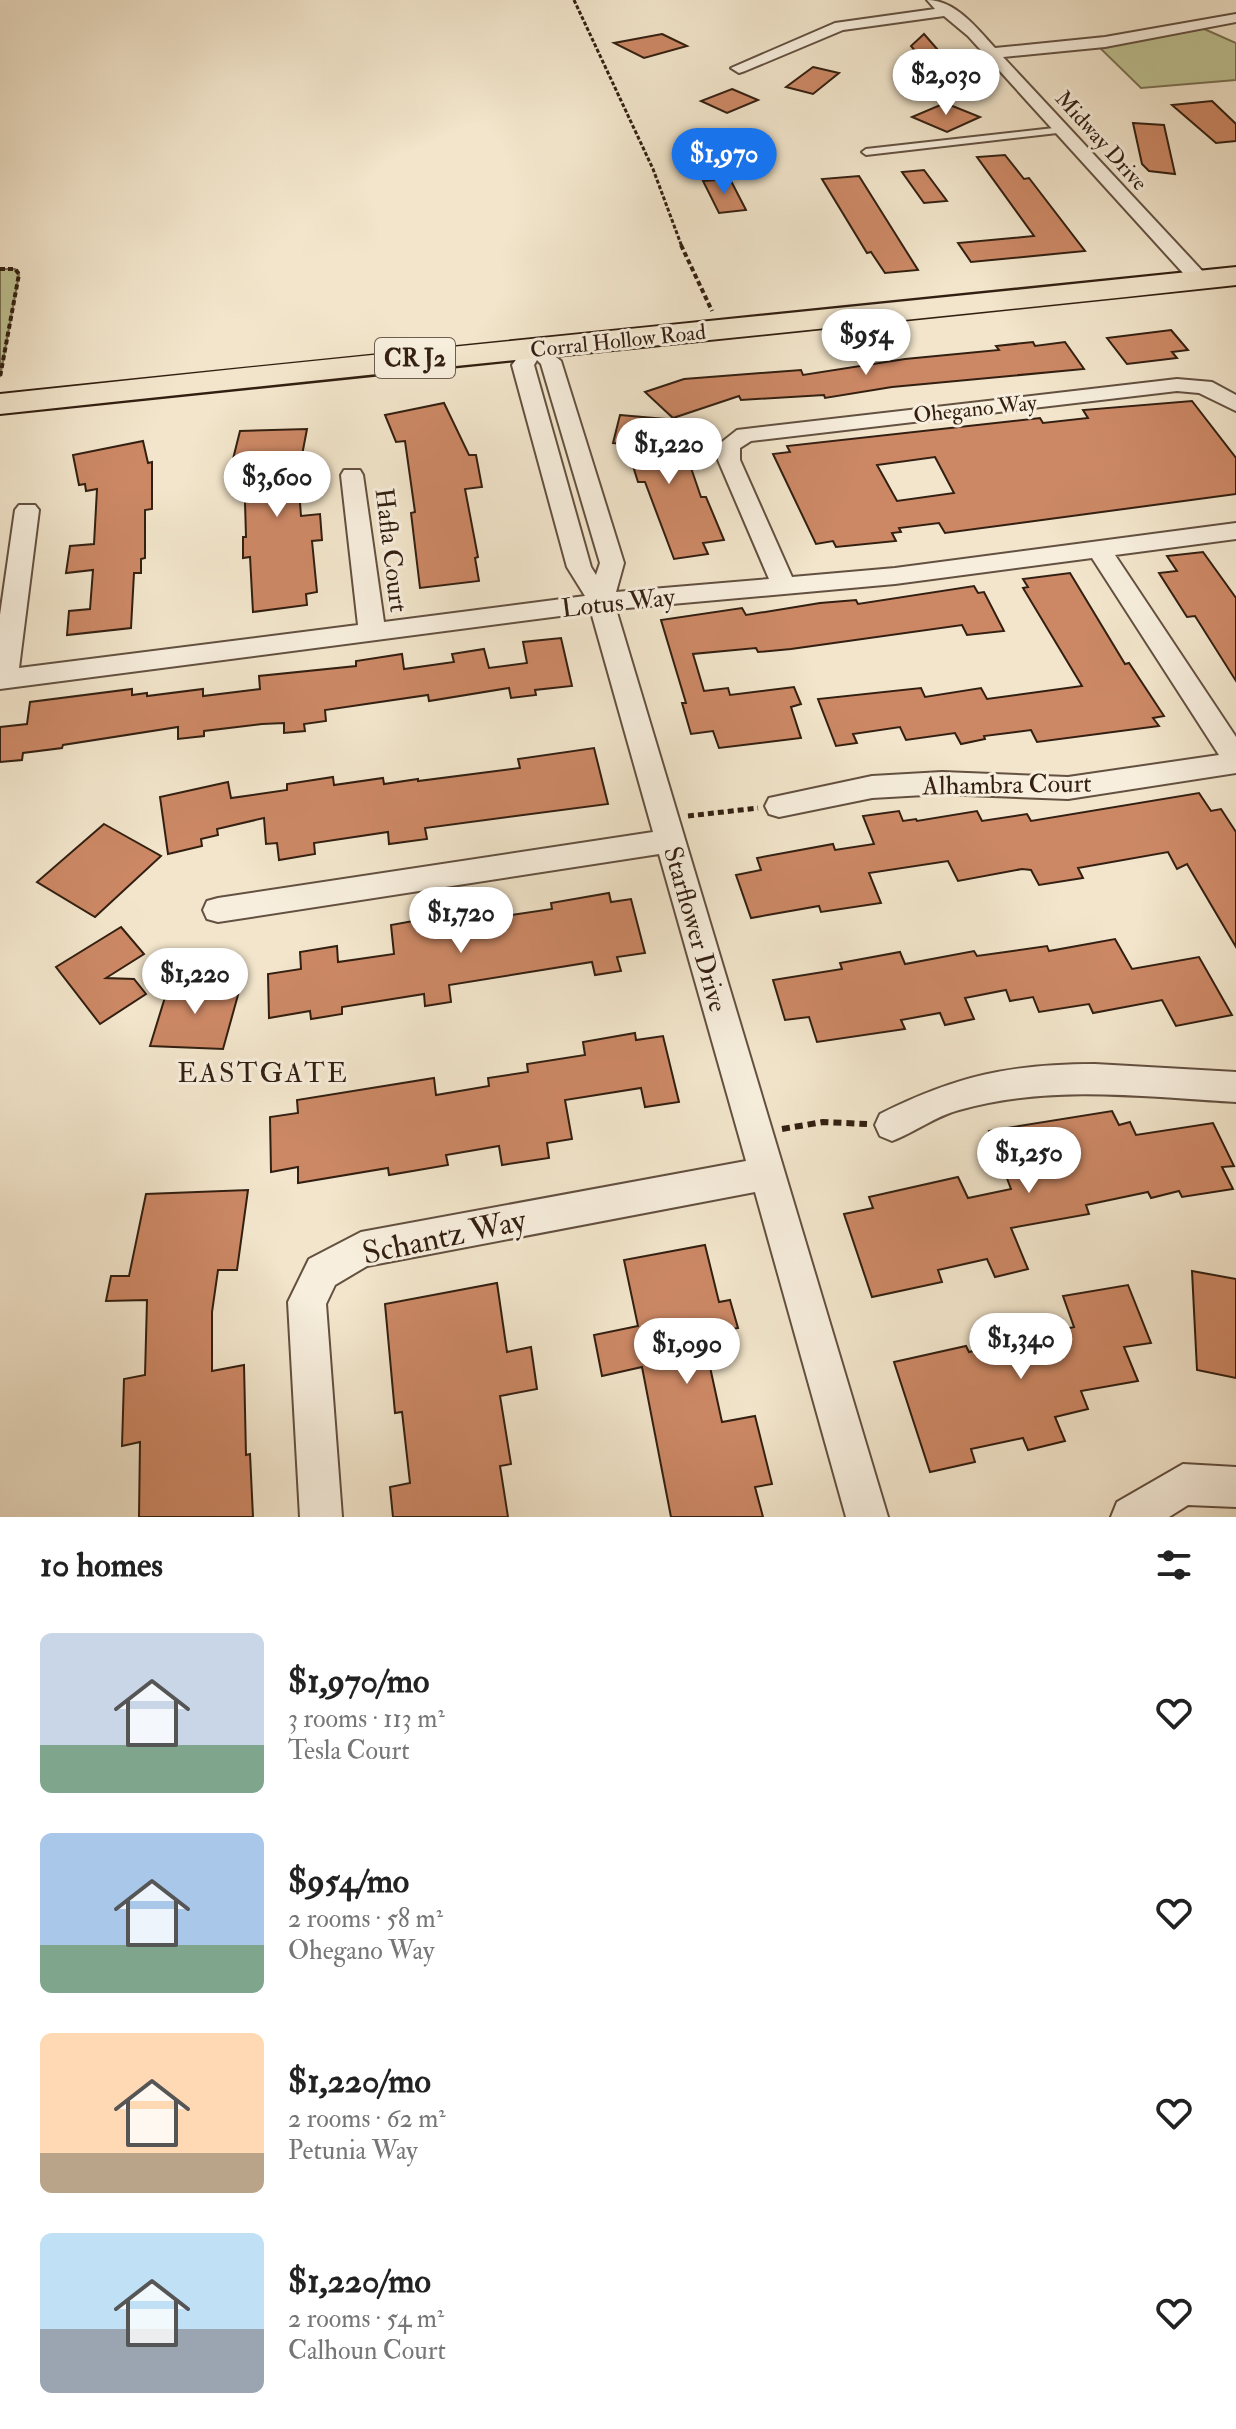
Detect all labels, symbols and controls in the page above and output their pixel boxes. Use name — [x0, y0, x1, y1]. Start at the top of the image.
pin: $2,030 — [881, 49, 1011, 117]
text: $2,030 — [911, 59, 981, 91]
street label: Midway Drive — [1049, 85, 1153, 196]
pin: $1,970 — [659, 128, 789, 196]
text: $1,970 — [690, 138, 758, 170]
pin: $954 — [819, 309, 913, 377]
street label: Corral Hollow Road — [529, 318, 707, 364]
text: $954 — [840, 319, 892, 351]
road number: CR J2 — [375, 338, 455, 378]
street label: Ohegano Way — [912, 389, 1038, 429]
pin: $1,220 — [604, 418, 734, 486]
text: $1,220 — [634, 428, 704, 460]
pin: $3,600 — [212, 451, 342, 519]
text: $3,600 — [242, 461, 312, 493]
street label: Hafla Court — [368, 486, 414, 614]
street label: Lotus Way — [560, 581, 677, 625]
street label: Alhambra Court — [921, 768, 1092, 802]
street label: Starflower Drive — [656, 843, 734, 1016]
pin: $1,720 — [396, 887, 526, 955]
text: $1,720 — [427, 897, 495, 929]
pin: $1,220 — [130, 948, 260, 1016]
text: $1,220 — [160, 958, 230, 990]
district label: EASTGATE — [177, 1056, 349, 1091]
pin: $1,250 — [964, 1127, 1094, 1195]
text: $1,250 — [995, 1137, 1063, 1169]
street label: Schantz Way — [359, 1200, 531, 1274]
pin: $1,340 — [956, 1313, 1086, 1381]
pin: $1,090 — [622, 1318, 752, 1386]
text: $1,340 — [987, 1323, 1055, 1355]
text: $1,090 — [652, 1328, 722, 1360]
icon: filters — [1152, 1543, 1196, 1587]
text: 10 homes — [40, 1544, 163, 1587]
text: $1,970/mo — [288, 1660, 429, 1703]
icon: home — [104, 1665, 200, 1761]
icon: heart — [1152, 1691, 1196, 1735]
text: 3 rooms · 113 m² — [288, 1703, 445, 1735]
text: Tesla Court — [288, 1735, 410, 1767]
text: $954/mo — [288, 1860, 409, 1903]
icon: home — [104, 1865, 200, 1961]
icon: heart — [1152, 1891, 1196, 1935]
text: 2 rooms · 58 m² — [288, 1903, 443, 1935]
text: Ohegano Way — [288, 1935, 434, 1967]
text: $1,220/mo — [288, 2060, 431, 2103]
icon: home — [104, 2065, 200, 2161]
icon: heart — [1152, 2091, 1196, 2135]
text: 2 rooms · 62 m² — [288, 2103, 446, 2135]
text: Petunia Way — [288, 2135, 418, 2167]
text: $1,220/mo — [288, 2260, 431, 2303]
icon: home — [104, 2265, 200, 2361]
icon: heart — [1152, 2291, 1196, 2335]
text: 2 rooms · 54 m² — [288, 2303, 444, 2335]
text: Calhoun Court — [288, 2335, 446, 2367]

